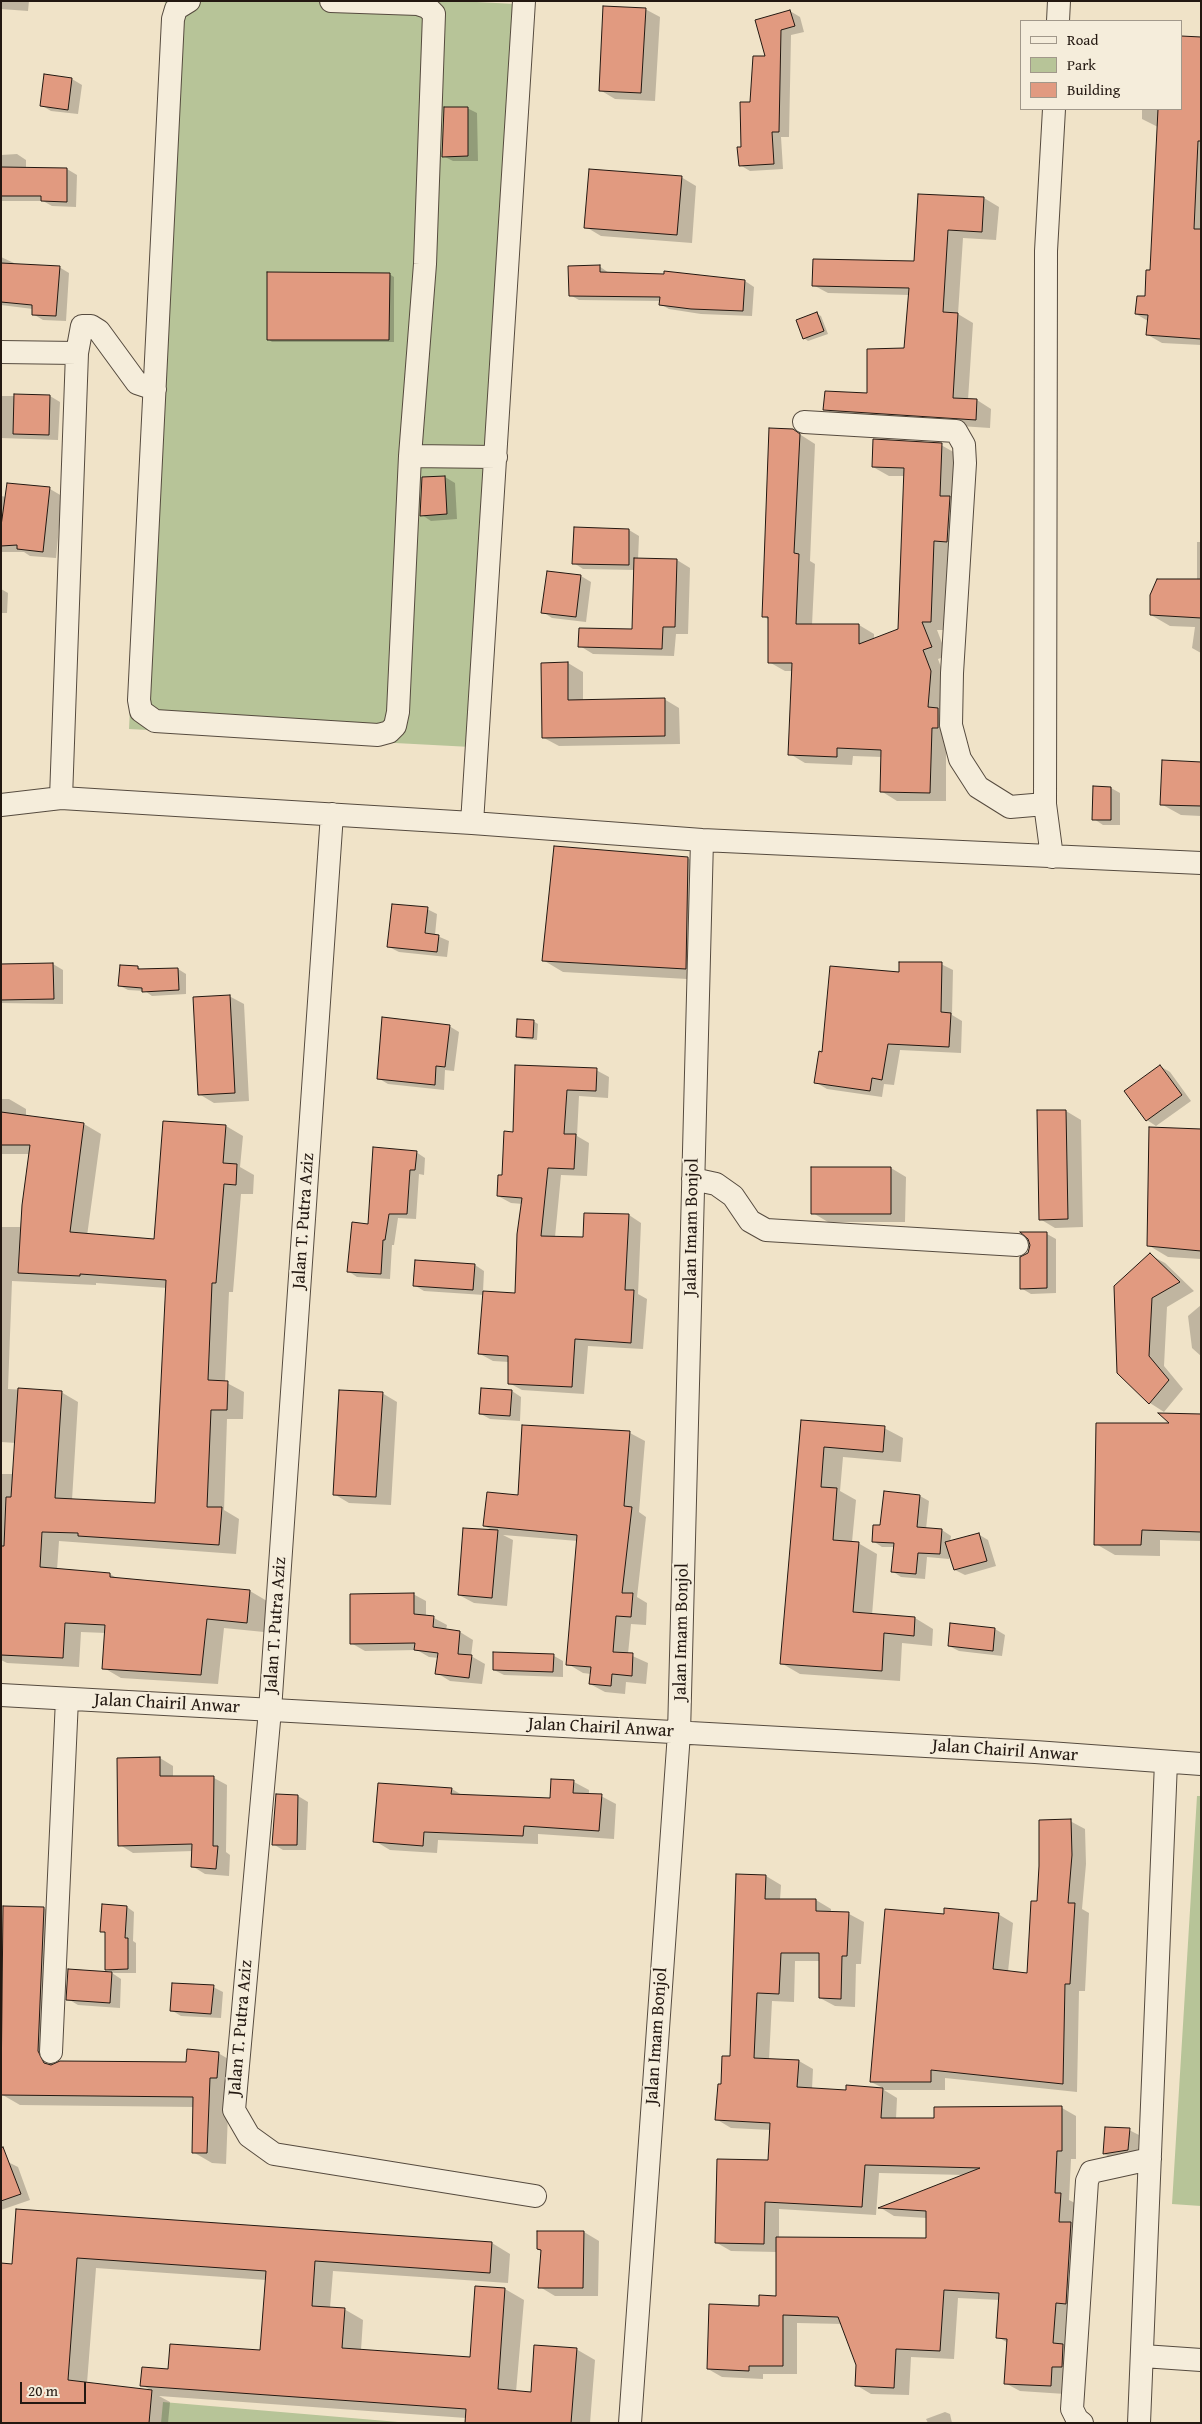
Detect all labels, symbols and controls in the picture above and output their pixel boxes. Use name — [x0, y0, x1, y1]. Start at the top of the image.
legend — [1020, 20, 1182, 110]
text: Road — [1067, 29, 1098, 50]
text: Park — [1067, 54, 1096, 75]
text: Building — [1067, 79, 1120, 100]
street label: Jalan T. Putra Aziz — [288, 1152, 320, 1290]
street label: Jalan Imam Bonjol — [680, 1158, 704, 1296]
street label: Jalan T. Putra Aziz — [260, 1556, 292, 1694]
street label: Jalan Imam Bonjol — [670, 1563, 694, 1701]
street label: Jalan Chairil Anwar — [93, 1689, 241, 1719]
street label: Jalan Chairil Anwar — [527, 1713, 675, 1743]
street label: Jalan Chairil Anwar — [931, 1735, 1079, 1767]
street label: Jalan T. Putra Aziz — [224, 1959, 258, 2097]
street label: Jalan Imam Bonjol — [641, 1967, 673, 2105]
scale bar — [22, 2372, 89, 2404]
text: 20 m — [28, 2380, 58, 2401]

